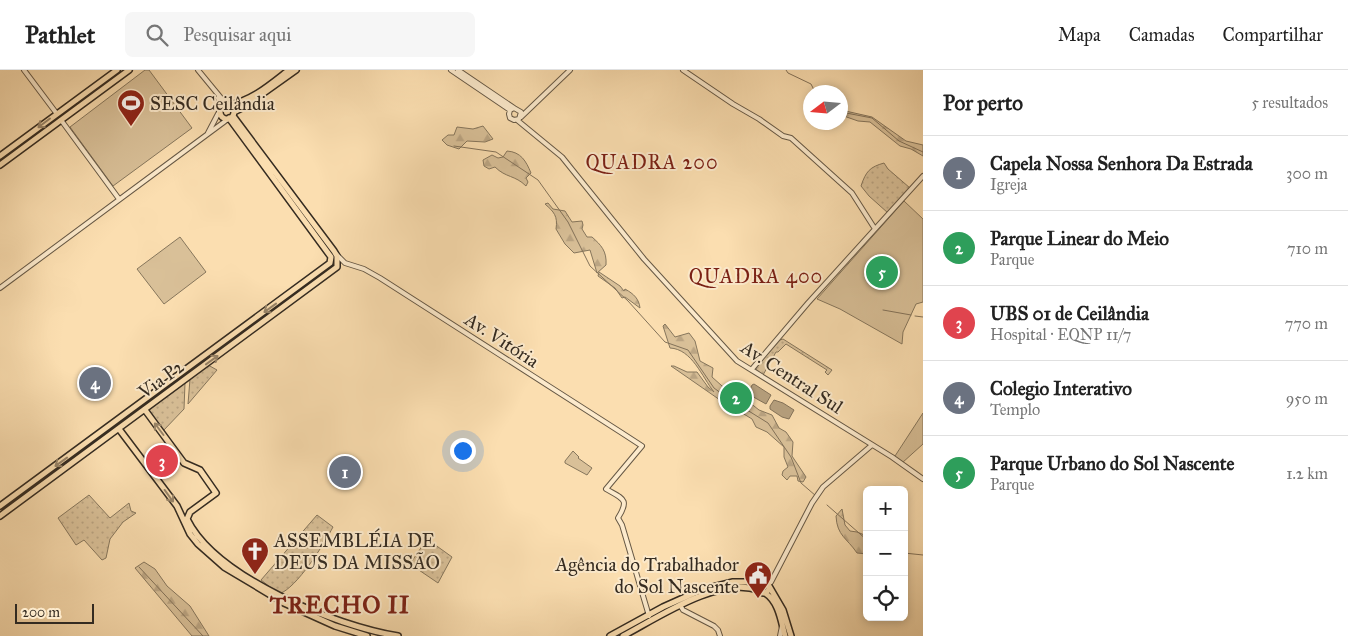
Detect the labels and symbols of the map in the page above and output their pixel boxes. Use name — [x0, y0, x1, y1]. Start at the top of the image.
north arrow — [803, 85, 848, 130]
sports icon: SESC Ceilândia — [116, 88, 146, 127]
place label: SESC Ceilândia — [150, 92, 276, 115]
one-way arrow — [37, 118, 51, 128]
district label: QUADRA 200 — [585, 150, 719, 174]
pin: 5 — [866, 253, 898, 291]
district label: QUADRA 400 — [689, 264, 823, 288]
one-way arrow — [263, 303, 277, 313]
street label: Av. Vitória — [460, 307, 544, 373]
street label: Av. Central Sul — [736, 335, 848, 419]
street label: Via P2 — [133, 354, 189, 404]
one-way arrow — [205, 354, 218, 365]
pin: 4 — [79, 364, 111, 402]
pin: 2 — [720, 379, 752, 417]
one-way arrow — [154, 423, 165, 436]
your location — [450, 438, 476, 464]
pin: 3 — [146, 442, 178, 480]
pin: 1 — [329, 453, 361, 491]
one-way arrow — [55, 456, 68, 467]
one-way arrow — [164, 489, 174, 503]
place label: ASSEMBLÉIA DE DEUS DA MISSÃO — [273, 528, 440, 574]
church icon: ASSEMBLÉIA DE DEUS DA MISSÃO — [240, 536, 270, 575]
place label: Agência do Trabalhador do Sol Nascente — [554, 553, 740, 598]
public building icon: Agência do Trabalhador do Sol Nascente — [743, 560, 773, 599]
district label: TRECHO II — [269, 590, 410, 620]
scale bar — [15, 601, 94, 624]

